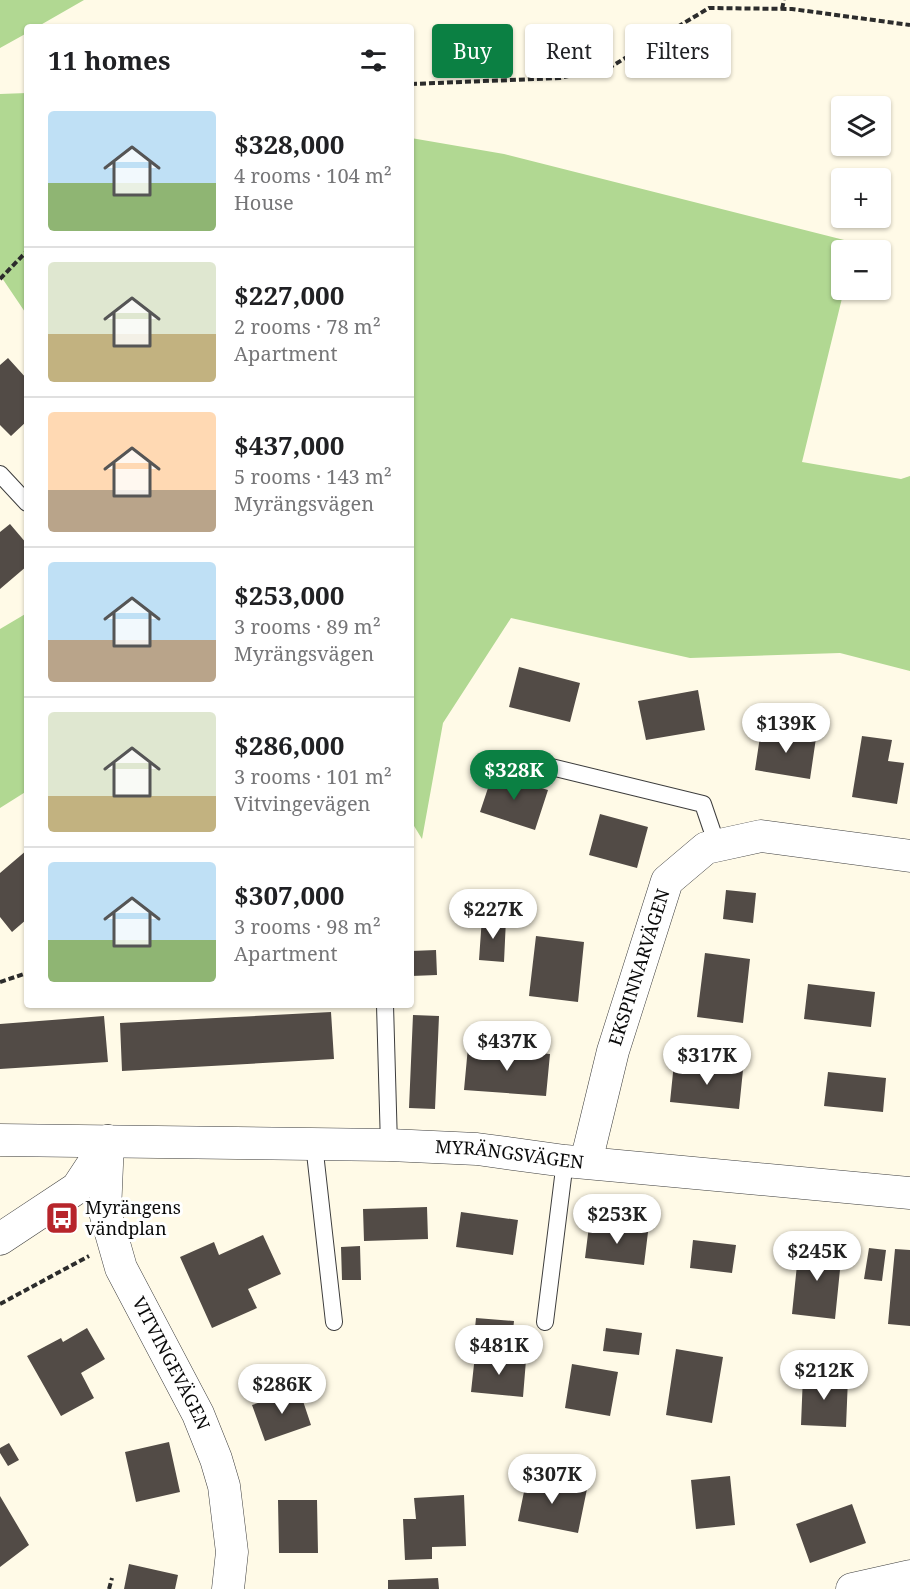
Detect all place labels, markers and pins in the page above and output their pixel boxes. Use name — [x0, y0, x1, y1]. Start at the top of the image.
pin: $139K — [744, 703, 828, 754]
pin: $328K — [472, 750, 556, 801]
pin: $227K — [451, 889, 535, 940]
pin: $437K — [465, 1021, 549, 1072]
pin: $317K — [665, 1035, 749, 1086]
pin: $253K — [575, 1194, 659, 1245]
place label: Myrängens vändplan — [85, 1195, 181, 1240]
bus stop icon: Myrängens vändplan — [44, 1200, 80, 1236]
pin: $245K — [775, 1231, 859, 1282]
pin: $481K — [457, 1325, 541, 1376]
pin: $212K — [782, 1350, 866, 1401]
pin: $286K — [240, 1364, 324, 1415]
pin: $307K — [510, 1454, 594, 1505]

